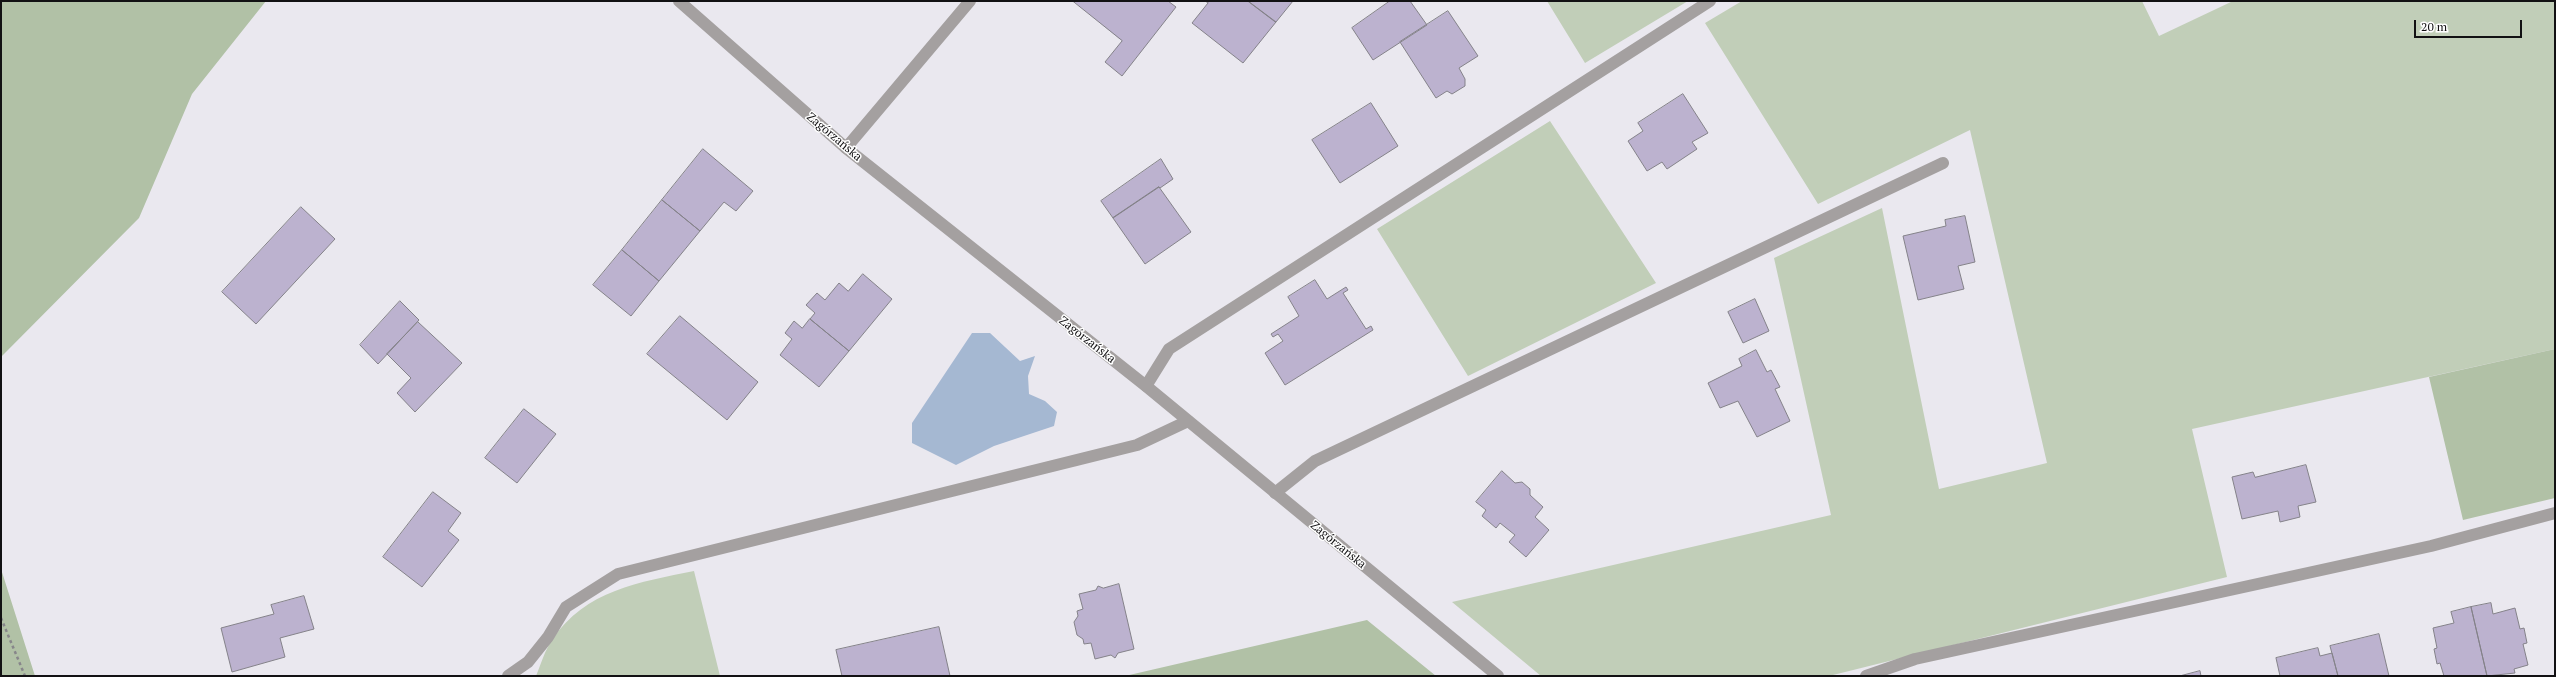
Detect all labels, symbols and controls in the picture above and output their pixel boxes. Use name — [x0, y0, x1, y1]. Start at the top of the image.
scale bar — [2416, 12, 2524, 38]
text: 20 m — [2421, 19, 2447, 34]
street label: Zagórzańska — [804, 110, 864, 164]
street label: Zagórzańska — [1056, 314, 1118, 366]
street label: Zagórzańska — [1307, 518, 1369, 572]

